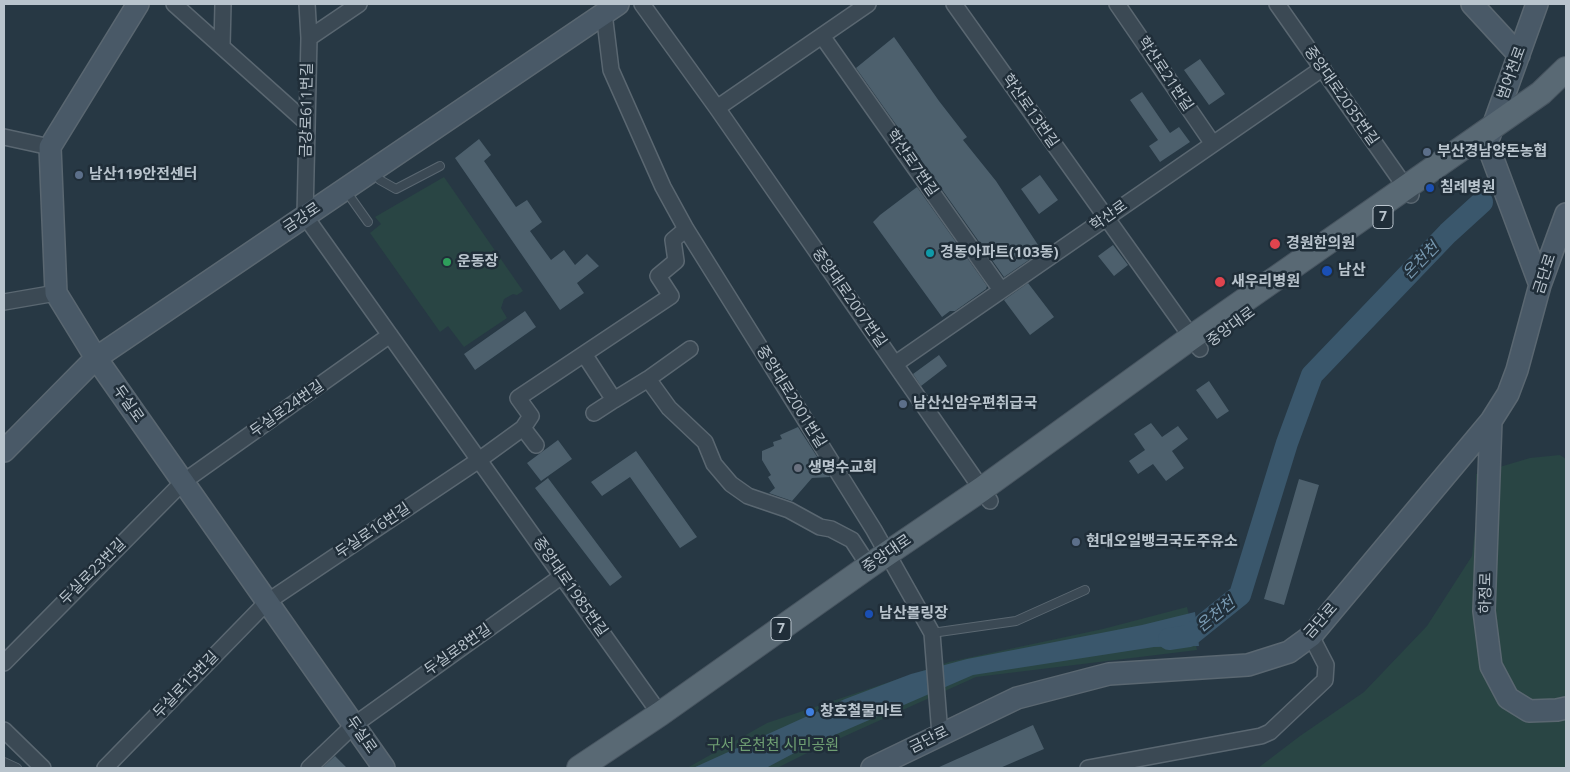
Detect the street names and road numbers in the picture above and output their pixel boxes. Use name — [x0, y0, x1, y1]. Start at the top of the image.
street label: 학산로21번길 — [1133, 33, 1197, 115]
street label: 중앙대로2035번길 — [1300, 43, 1382, 149]
street label: 범어천로 — [1494, 44, 1530, 102]
street label: 금강로611번길 — [297, 62, 317, 158]
street label: 학산로13번길 — [998, 71, 1062, 151]
street label: 학산로7번길 — [882, 126, 942, 200]
street label: 학산로 — [1087, 197, 1131, 235]
street label: 금강로 — [280, 199, 324, 237]
road number: 7 — [1373, 206, 1393, 228]
street label: 중앙대로2007번길 — [808, 245, 890, 351]
street label: 금단로 — [1530, 252, 1560, 296]
street label: 중앙대로 — [1203, 303, 1259, 351]
street label: 중앙대로2001번길 — [752, 343, 830, 451]
street label: 두실로24번길 — [247, 377, 327, 441]
street label: 두실로 — [109, 382, 147, 426]
street label: 두실로16번길 — [332, 499, 414, 563]
street label: 중앙대로 — [859, 531, 915, 577]
street label: 중앙대로1985번길 — [529, 534, 611, 640]
street label: 두실로23번길 — [56, 535, 130, 609]
street label: 하정로 — [1477, 572, 1495, 614]
street label: 금단로 — [1300, 600, 1342, 642]
road number: 7 — [771, 618, 791, 640]
street label: 두실로8번길 — [421, 620, 495, 680]
street label: 두실로15번길 — [150, 648, 222, 722]
street label: 두실로 — [342, 713, 380, 757]
street label: 금단로 — [906, 723, 952, 757]

